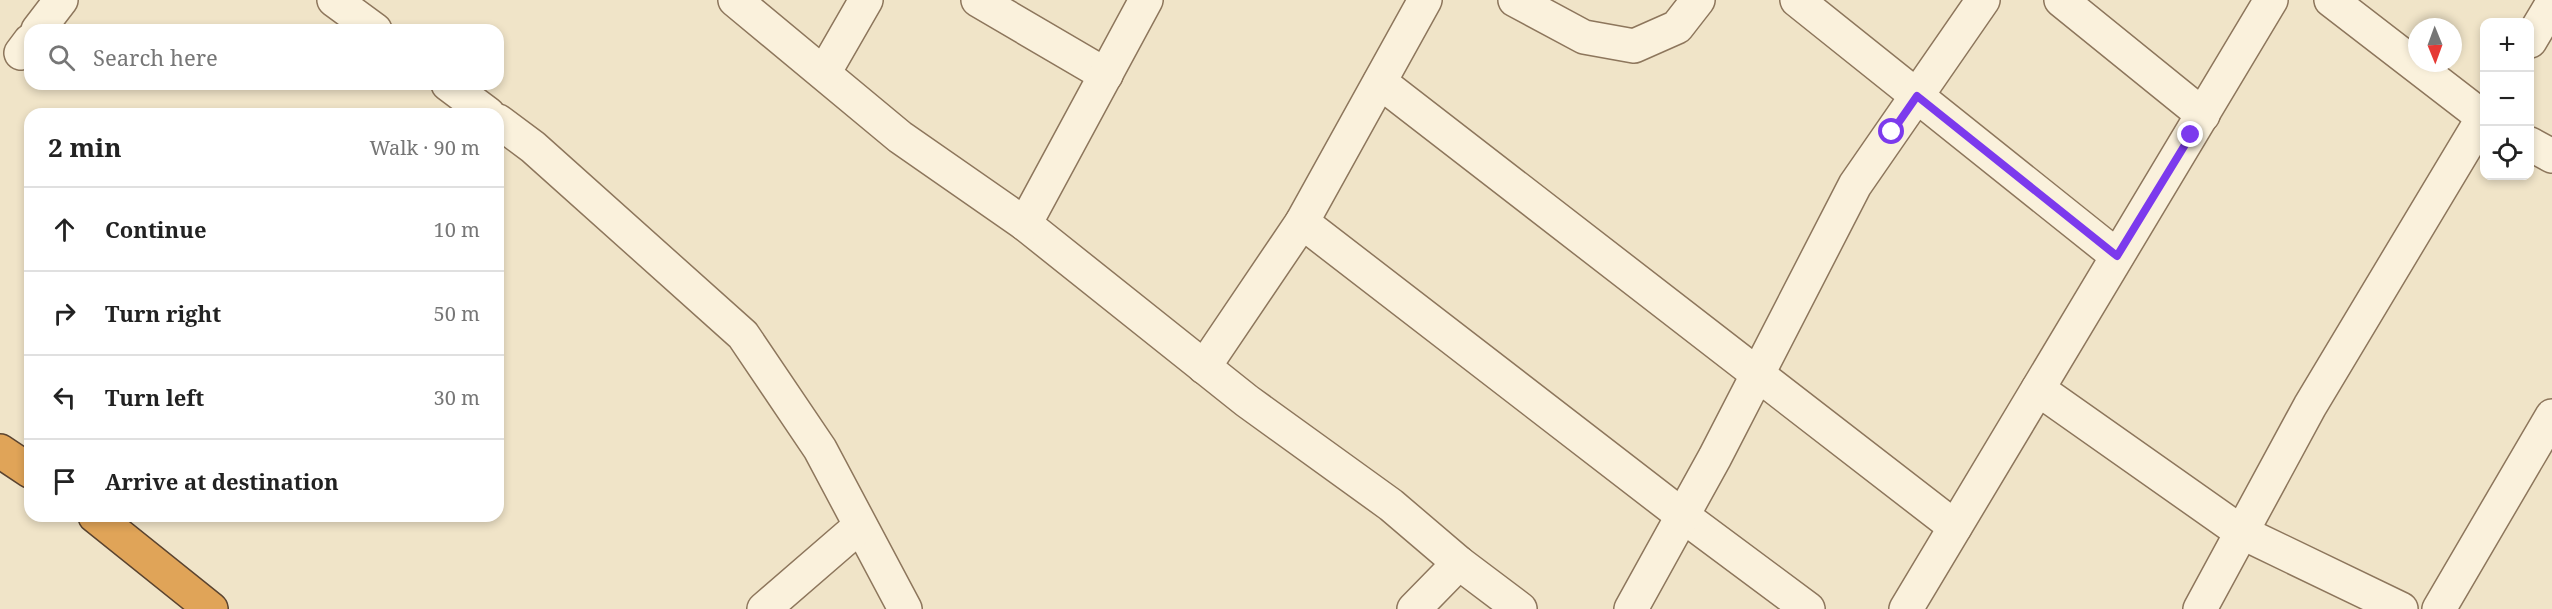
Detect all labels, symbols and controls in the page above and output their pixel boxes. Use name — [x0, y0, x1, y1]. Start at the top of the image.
north arrow — [2408, 18, 2462, 72]
map controls — [2480, 18, 2534, 180]
button: + — [2480, 18, 2534, 72]
search box — [24, 24, 504, 90]
icon: search — [45, 41, 78, 74]
text: Search here — [93, 42, 218, 72]
button: − — [2480, 72, 2534, 126]
route start — [1878, 118, 1904, 144]
route end — [2177, 121, 2203, 147]
button: locate — [2480, 126, 2534, 180]
text: 2 min — [48, 129, 122, 165]
text: Walk · 90 m — [369, 134, 480, 161]
icon: ahead — [48, 213, 81, 246]
text: Continue — [105, 214, 207, 244]
text: 10 m — [434, 216, 480, 243]
icon: right — [48, 297, 81, 330]
text: Turn right — [105, 298, 221, 328]
text: 50 m — [434, 300, 480, 327]
icon: left — [48, 381, 81, 414]
text: Turn left — [105, 382, 204, 412]
text: 30 m — [434, 384, 480, 411]
icon: arrive — [48, 465, 81, 498]
text: Arrive at destination — [105, 466, 339, 496]

